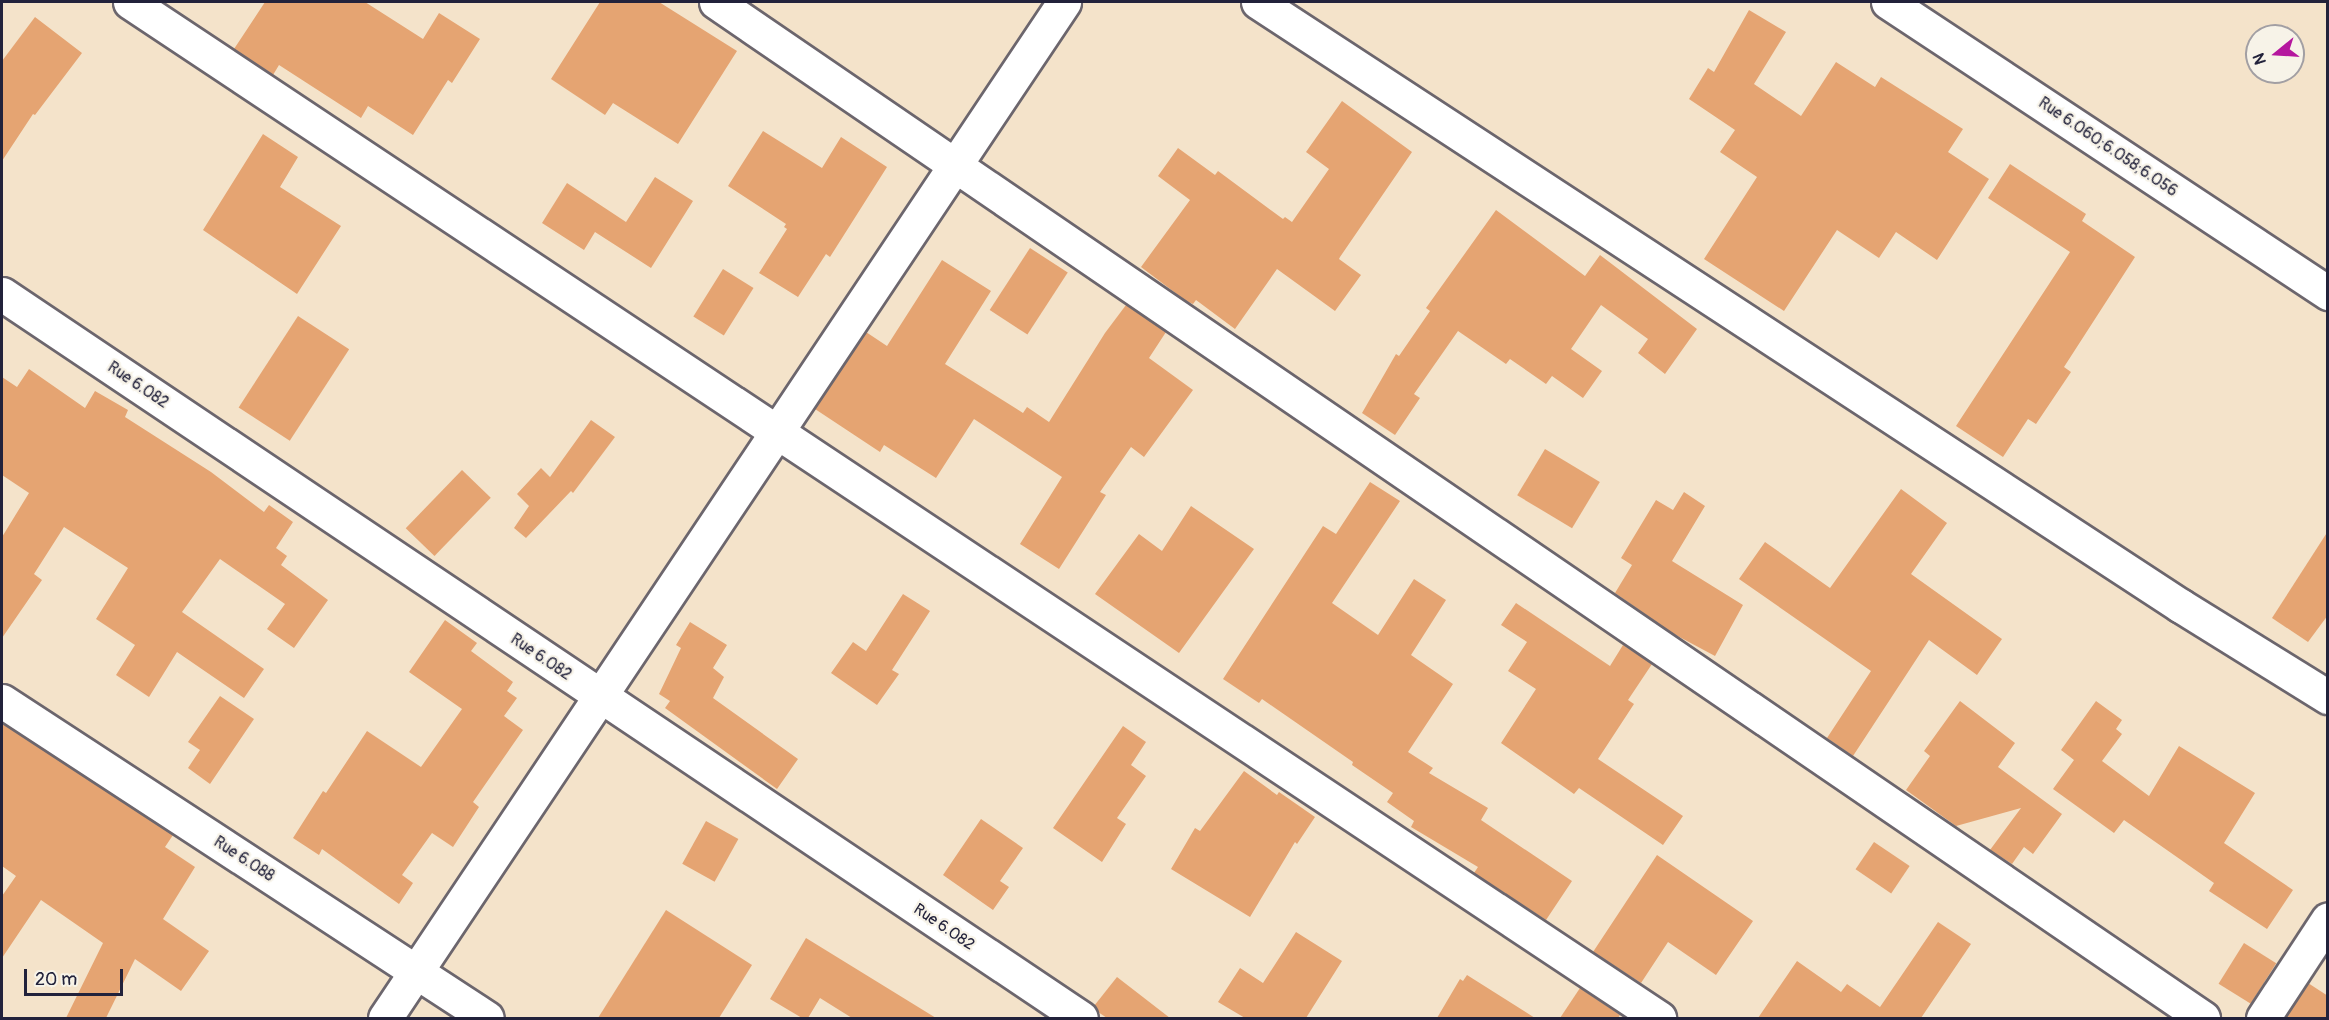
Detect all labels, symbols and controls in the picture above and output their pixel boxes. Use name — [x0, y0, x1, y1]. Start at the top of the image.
north arrow — [2245, 24, 2305, 84]
text: N — [2249, 51, 2271, 67]
street label: Rue 6.060;6.058;6.056 — [2035, 93, 2181, 201]
street label: Rue 6.082 — [104, 358, 172, 412]
street label: Rue 6.082 — [507, 630, 575, 684]
street label: Rue 6.088 — [210, 832, 278, 886]
street label: Rue 6.082 — [910, 900, 978, 954]
scale bar — [27, 957, 126, 995]
text: 20 m — [35, 968, 77, 991]

